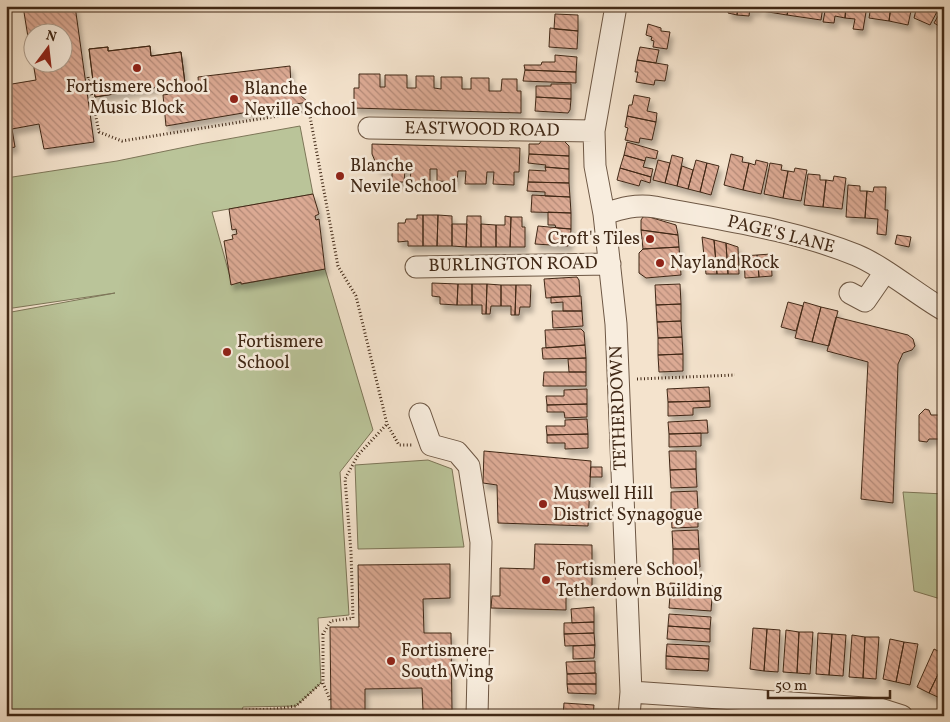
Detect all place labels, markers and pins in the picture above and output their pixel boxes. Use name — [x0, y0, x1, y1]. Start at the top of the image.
marker: Fortismere School Music Block — [131, 62, 143, 74]
place label: Fortismere School Music Block — [66, 75, 208, 121]
place label: Blanche Neville School — [244, 77, 356, 123]
marker: Blanche Neville School — [228, 93, 240, 105]
place label: Blanche Nevile School — [350, 154, 457, 200]
marker: Blanche Nevile School — [334, 170, 346, 182]
place label: Croft's Tiles — [548, 227, 640, 252]
marker: Croft's Tiles — [644, 233, 656, 245]
place label: Nayland Rock — [670, 251, 779, 276]
marker: Nayland Rock — [654, 257, 666, 269]
place label: Fortismere School — [237, 330, 323, 376]
marker: Fortismere School — [221, 346, 233, 358]
place label: Muswell Hill District Synagogue — [553, 482, 703, 528]
marker: Muswell Hill District Synagogue — [537, 498, 549, 510]
place label: Fortismere School, Tetherdown Building — [556, 558, 722, 604]
marker: Fortismere School, Tetherdown Building — [540, 574, 552, 586]
place label: Fortismere- South Wing — [401, 639, 495, 685]
marker: Fortismere- South Wing — [385, 655, 397, 667]

